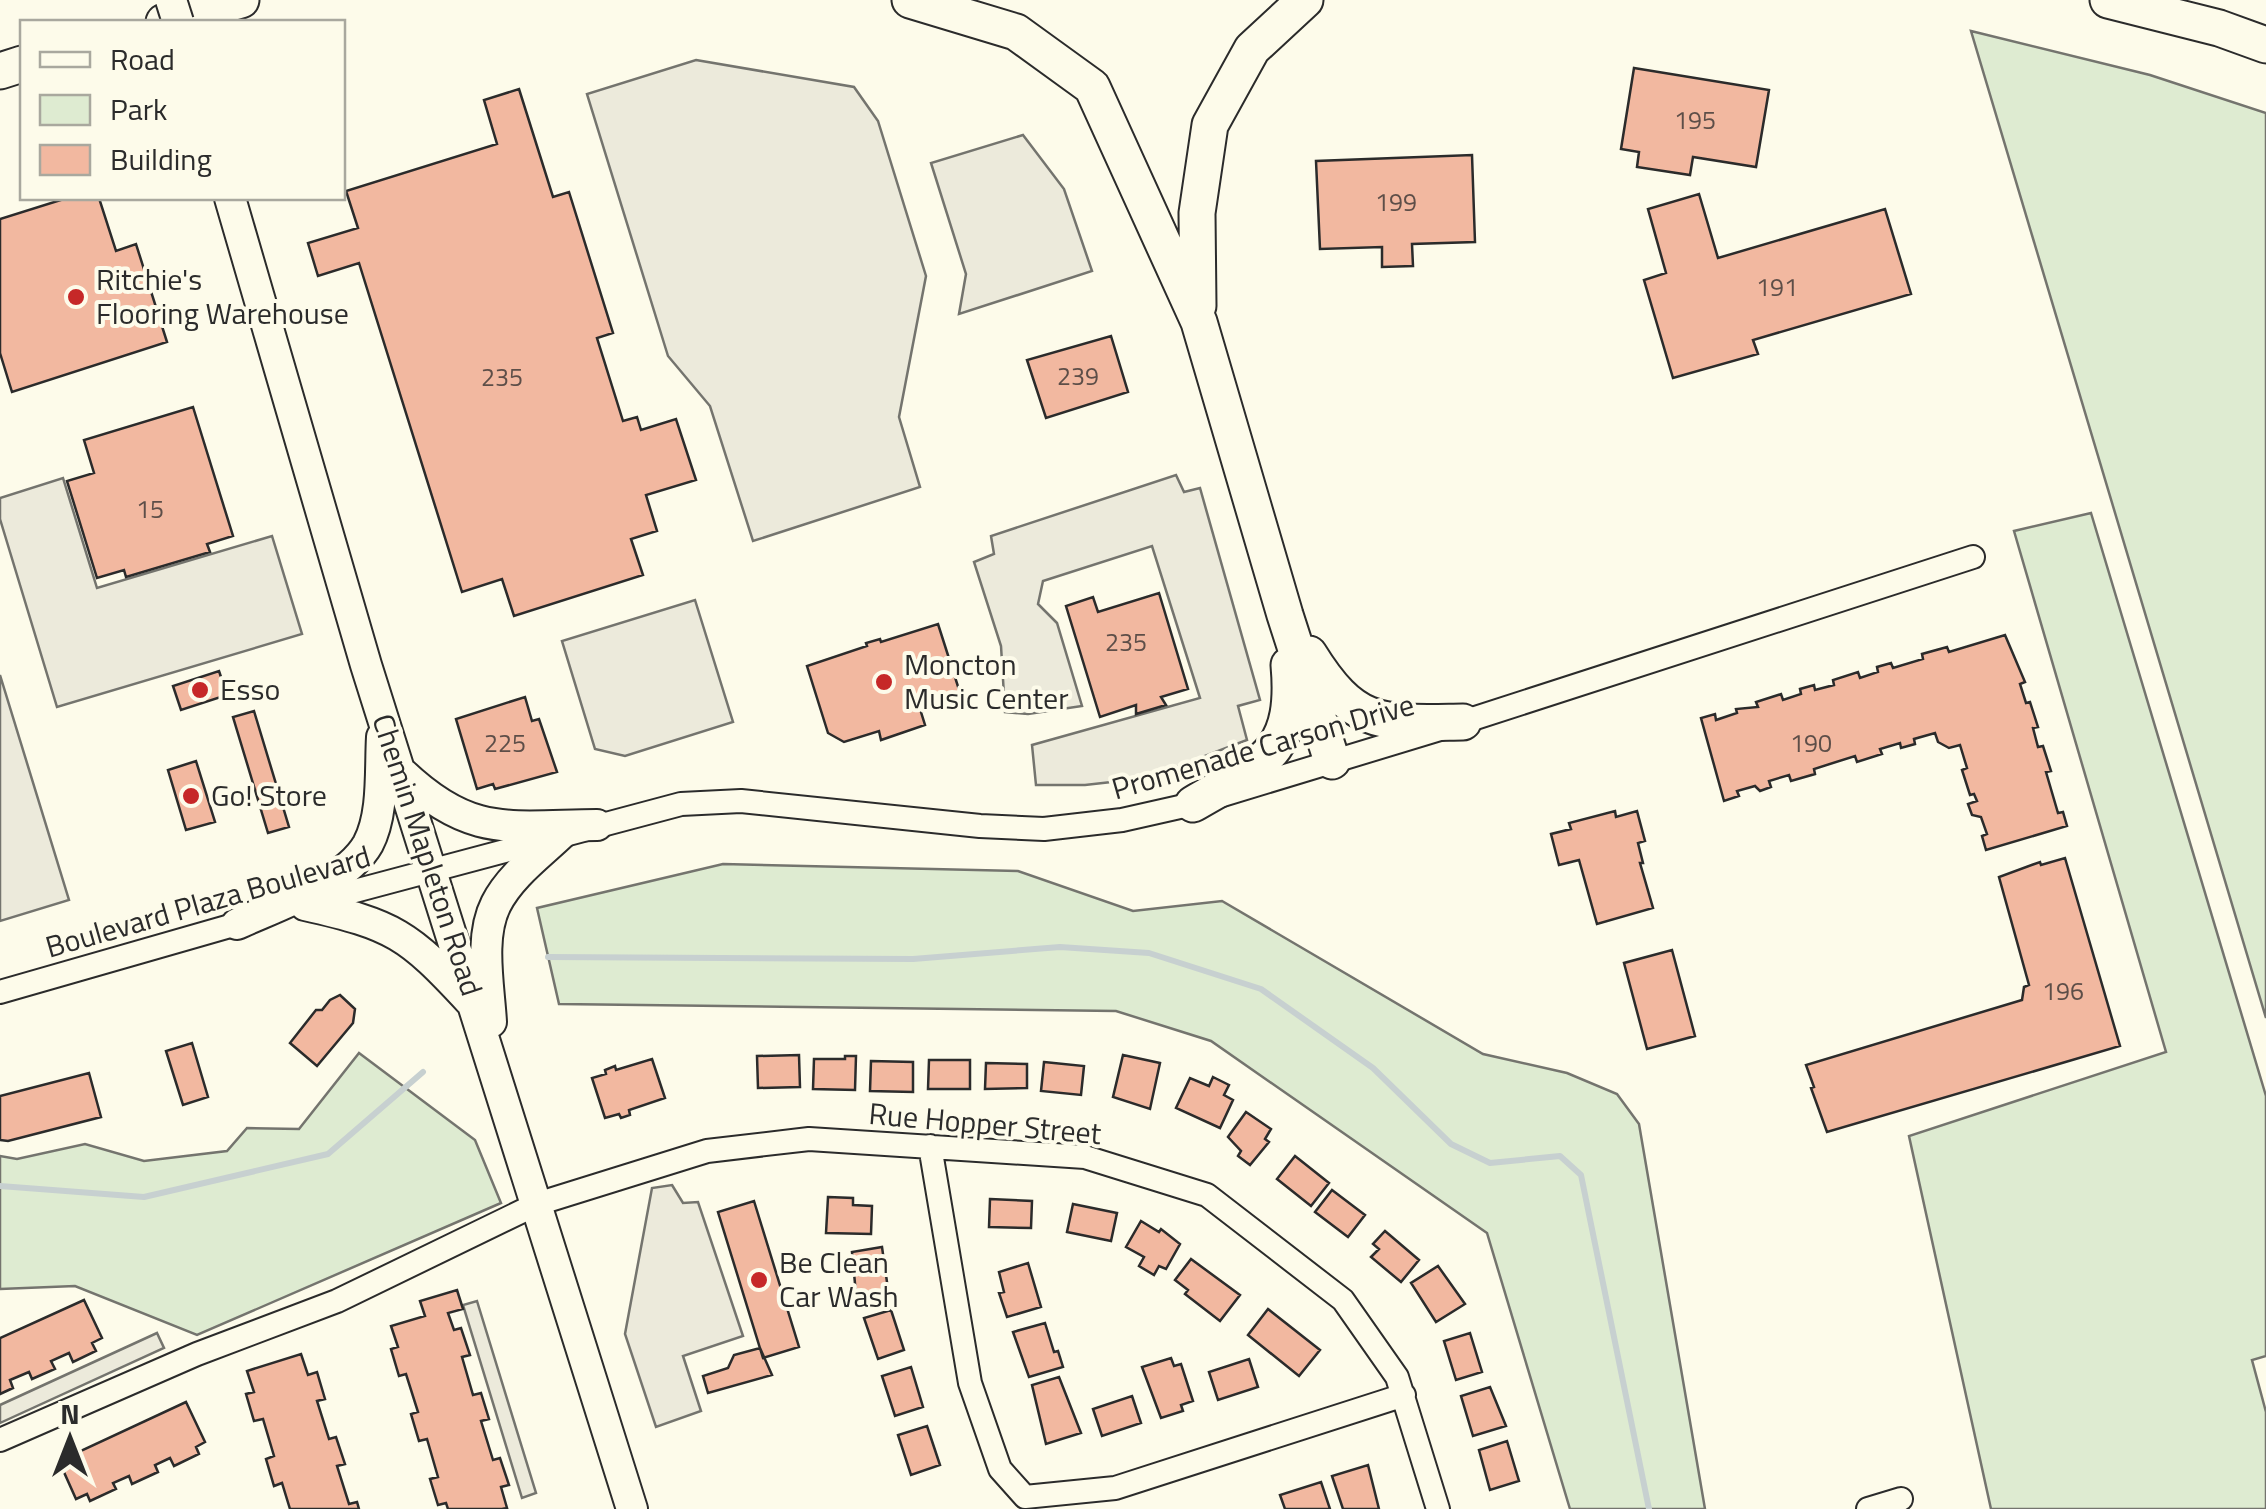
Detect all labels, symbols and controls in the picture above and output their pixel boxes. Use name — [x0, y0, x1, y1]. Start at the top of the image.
legend — [20, 20, 345, 200]
text: Road — [110, 36, 175, 82]
text: Park — [110, 86, 167, 132]
house number: 195 — [1674, 101, 1716, 139]
text: Building — [110, 136, 212, 182]
house number: 199 — [1375, 183, 1417, 221]
place label: Ritchie's Flooring Warehouse — [96, 256, 349, 336]
house number: 191 — [1756, 268, 1798, 306]
marker: Ritchie's Flooring Warehouse — [65, 286, 87, 308]
house number: 239 — [1057, 357, 1099, 395]
house number: 235 — [481, 358, 523, 396]
house number: 15 — [136, 490, 164, 528]
house number: 235 — [1105, 623, 1147, 661]
place label: Moncton Music Center — [904, 641, 1069, 721]
place label: Esso — [220, 666, 280, 712]
marker: Moncton Music Center — [873, 671, 895, 693]
marker: Esso — [189, 679, 211, 701]
street label: Promenade Carson Drive — [1106, 681, 1419, 811]
street label: Chemin Mapleton Road — [361, 708, 495, 1002]
house number: 225 — [484, 724, 526, 762]
house number: 190 — [1790, 724, 1832, 762]
place label: Go! Store — [211, 772, 327, 818]
marker: Go! Store — [180, 785, 202, 807]
street label: Boulevard Plaza Boulevard — [40, 833, 376, 969]
house number: 196 — [2042, 972, 2084, 1010]
street label: Rue Hopper Street — [867, 1090, 1104, 1156]
place label: Be Clean Car Wash — [779, 1239, 899, 1319]
marker: Be Clean Car Wash — [748, 1269, 770, 1291]
north arrow — [20, 1389, 120, 1489]
text: N — [60, 1392, 80, 1435]

